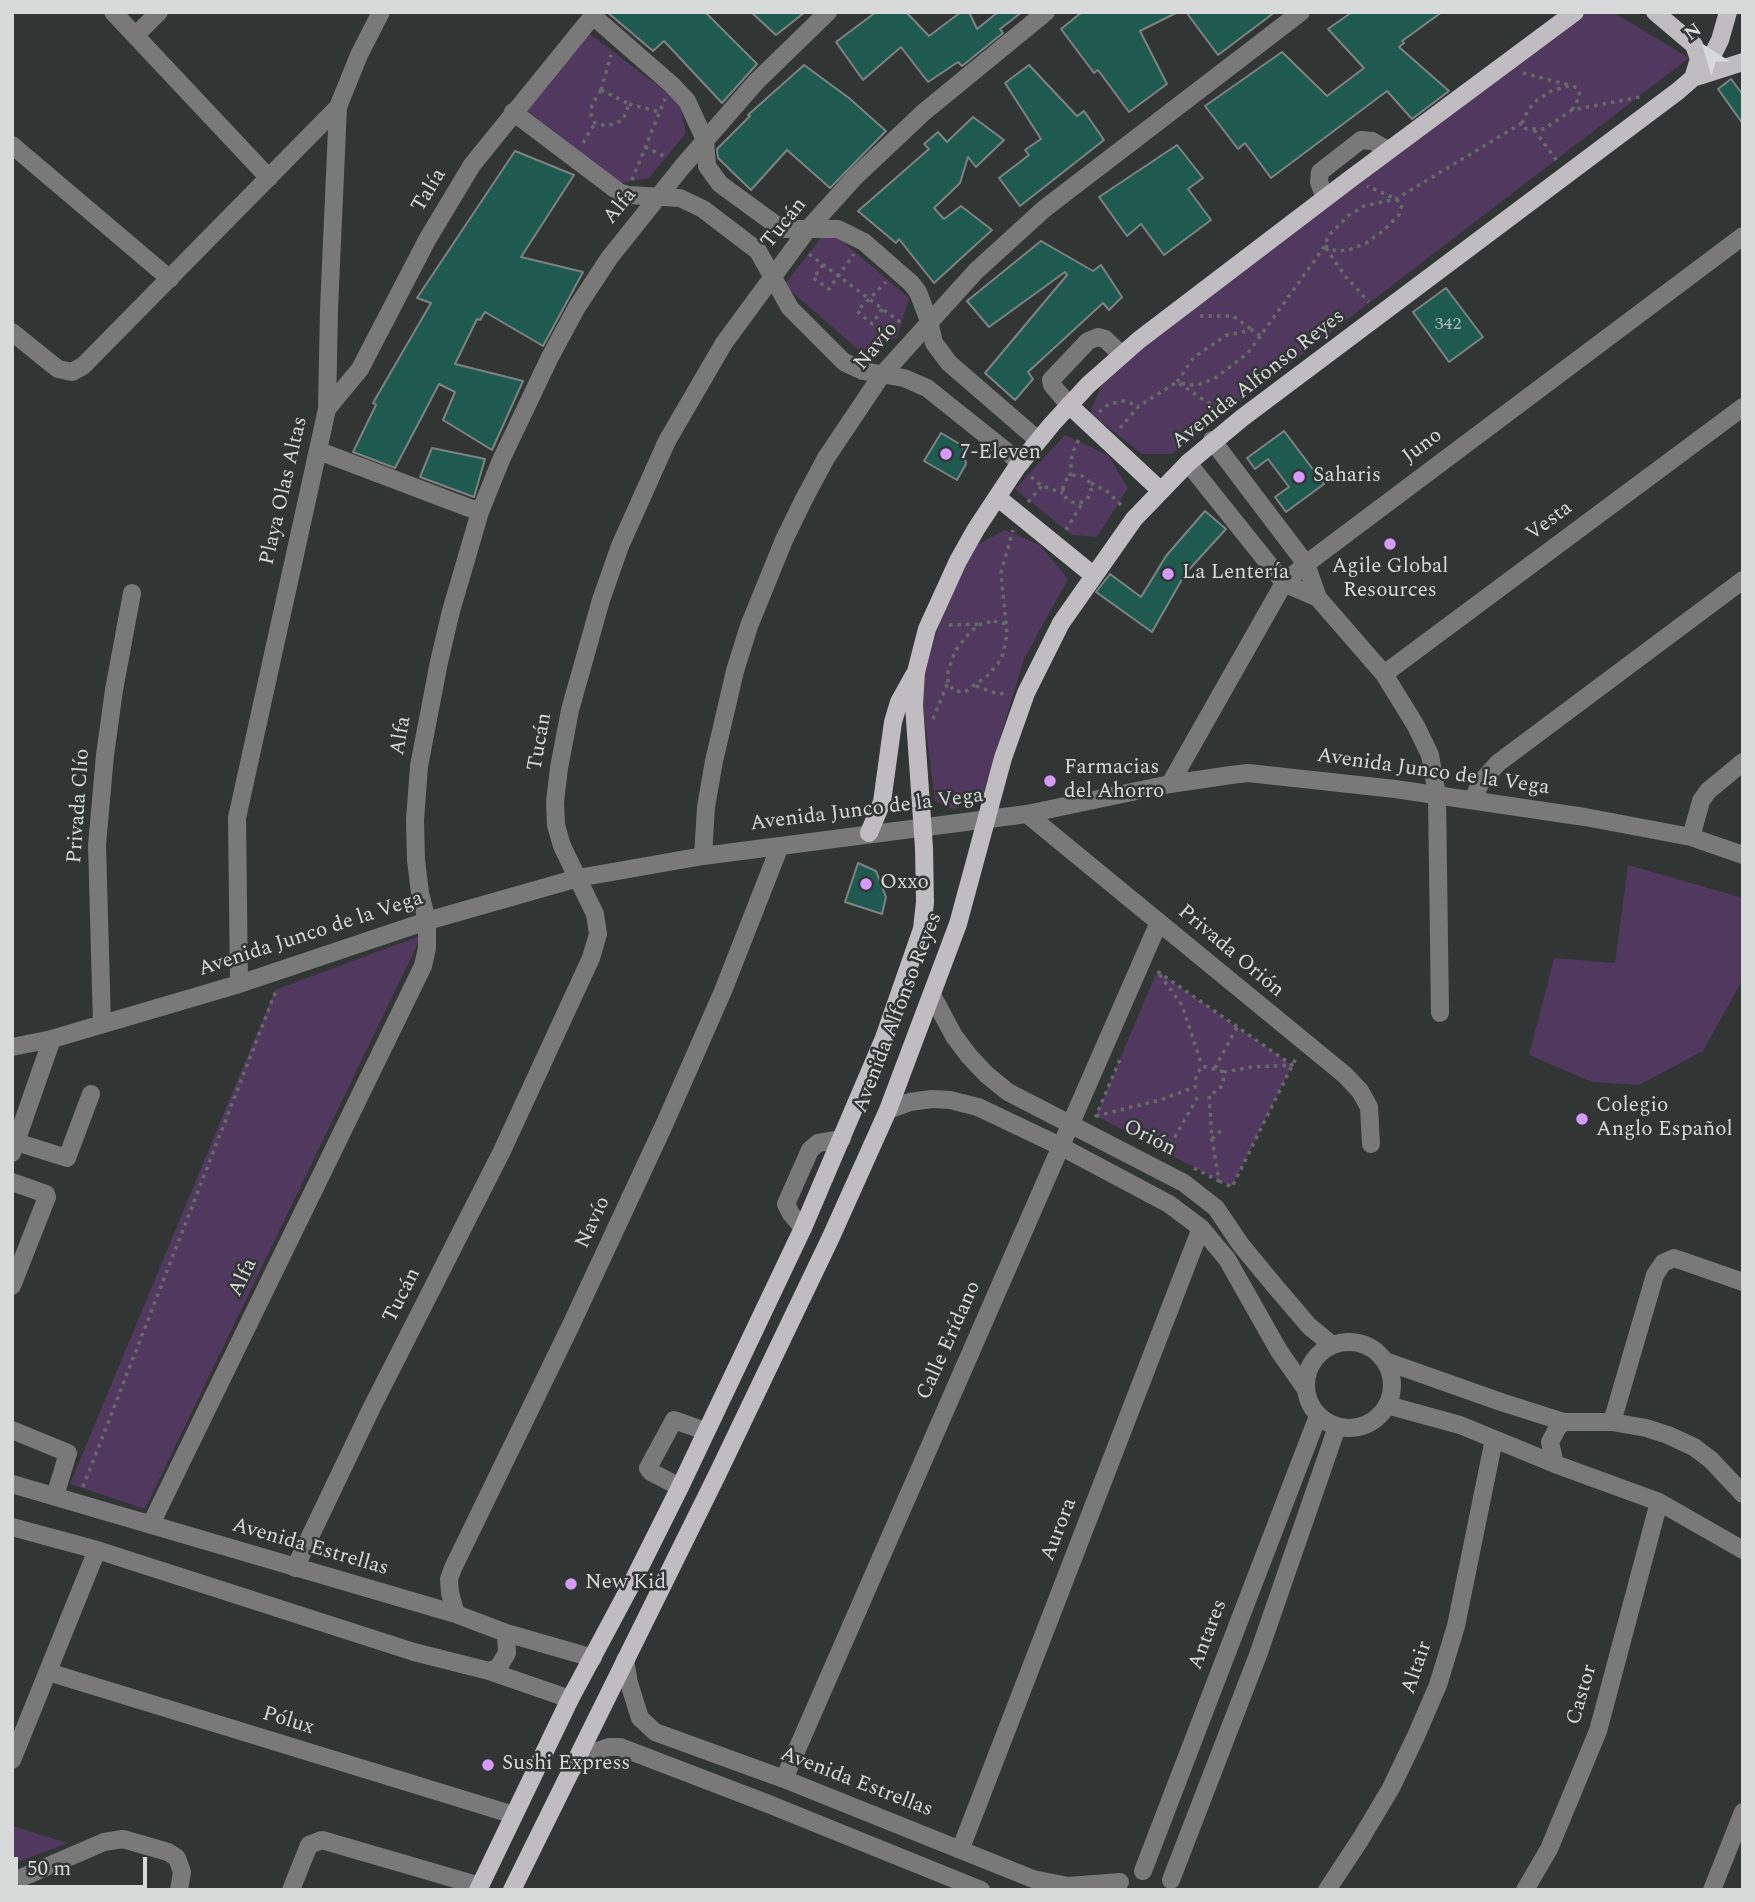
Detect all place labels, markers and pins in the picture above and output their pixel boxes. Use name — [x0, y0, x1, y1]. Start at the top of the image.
place label: 7-Eleven — [960, 441, 1041, 467]
marker: 7-Eleven — [938, 446, 954, 462]
place label: Saharis — [1313, 464, 1381, 490]
marker: Saharis — [1291, 469, 1307, 485]
marker: Agile Global Resources — [1382, 536, 1398, 552]
place label: Agile Global Resources — [1332, 555, 1448, 605]
place label: La Lentería — [1182, 561, 1289, 587]
marker: La Lentería — [1160, 566, 1176, 582]
place label: Farmacias del Ahorro — [1064, 756, 1164, 806]
marker: Farmacias del Ahorro — [1042, 773, 1058, 789]
place label: Oxxo — [880, 871, 929, 897]
marker: Oxxo — [858, 876, 874, 892]
place label: Colegio Anglo Español — [1596, 1094, 1733, 1144]
marker: Colegio Anglo Español — [1574, 1111, 1590, 1127]
place label: New Kid — [585, 1571, 666, 1597]
marker: New Kid — [563, 1576, 579, 1592]
place label: Sushi Express — [502, 1752, 630, 1778]
marker: Sushi Express — [480, 1757, 496, 1773]

